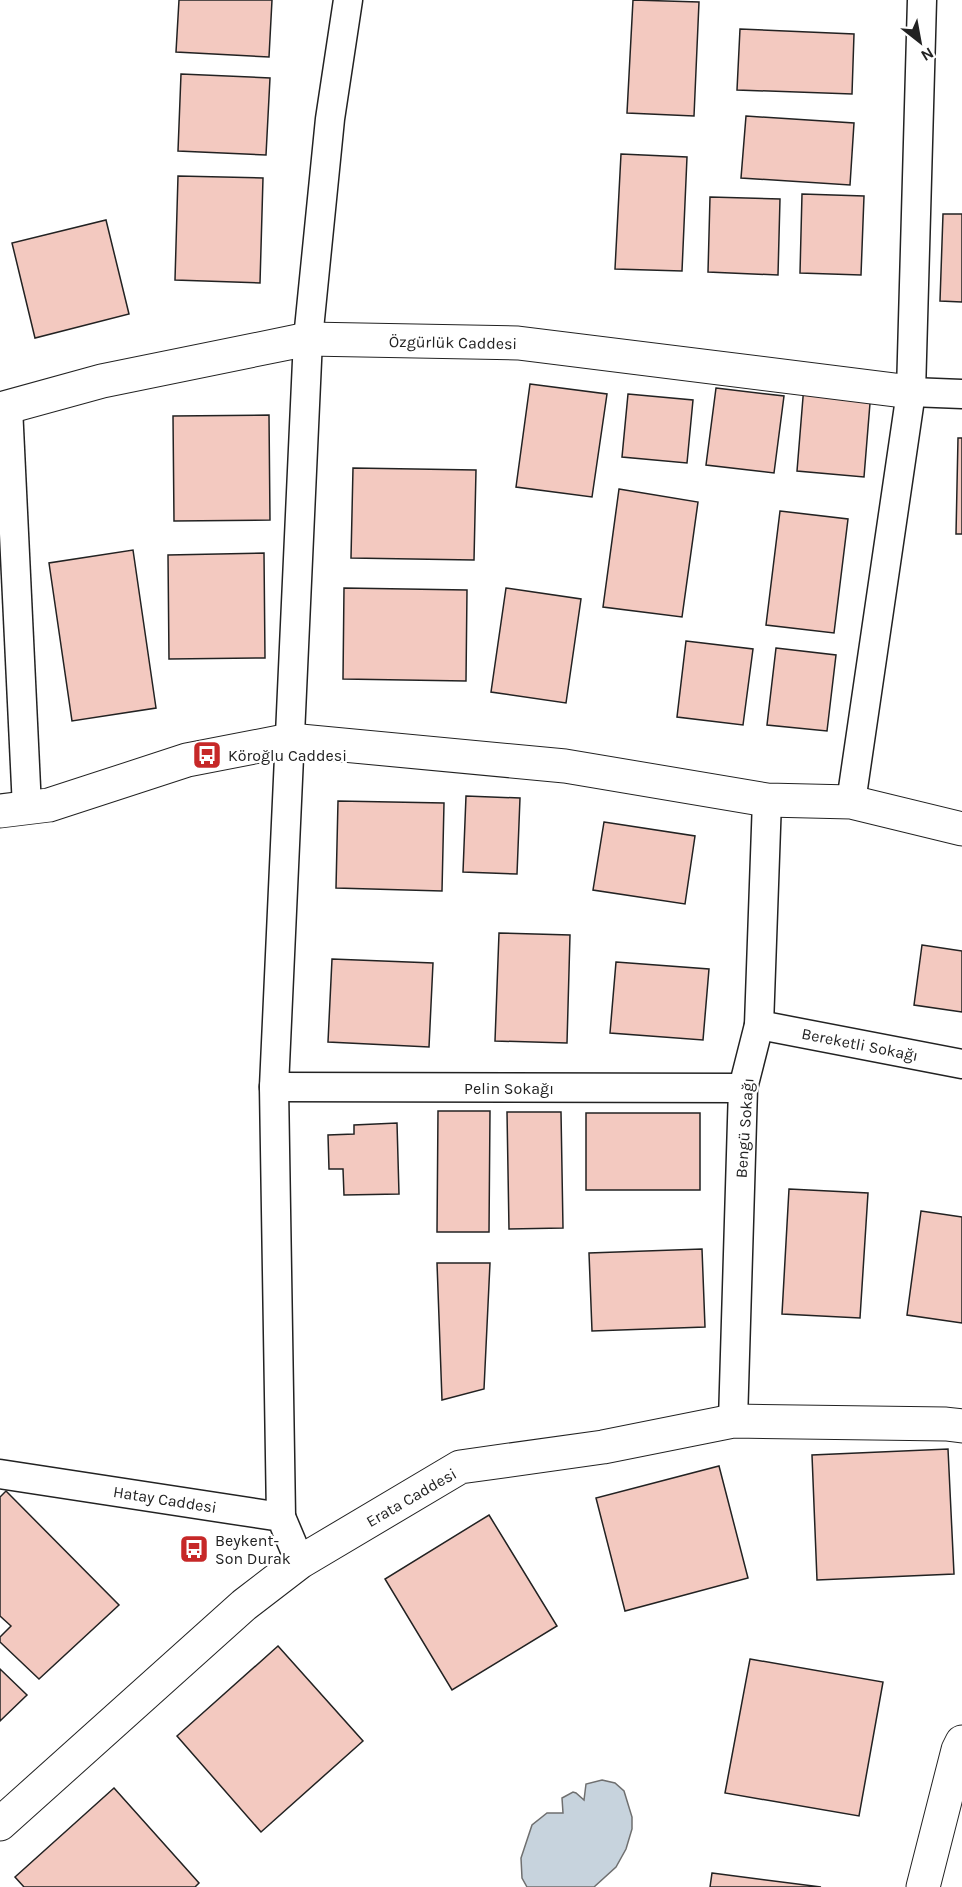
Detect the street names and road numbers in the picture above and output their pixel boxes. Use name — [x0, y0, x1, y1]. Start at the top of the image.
street label: Özgürlük Caddesi — [389, 332, 517, 353]
street label: Bereketli Sokağı — [800, 1024, 920, 1065]
street label: Bengü Sokağı — [732, 1077, 757, 1179]
street label: Pelin Sokağı — [464, 1079, 554, 1098]
street label: Erata Caddesi — [363, 1464, 460, 1531]
street label: Hatay Caddesi — [112, 1482, 218, 1517]

